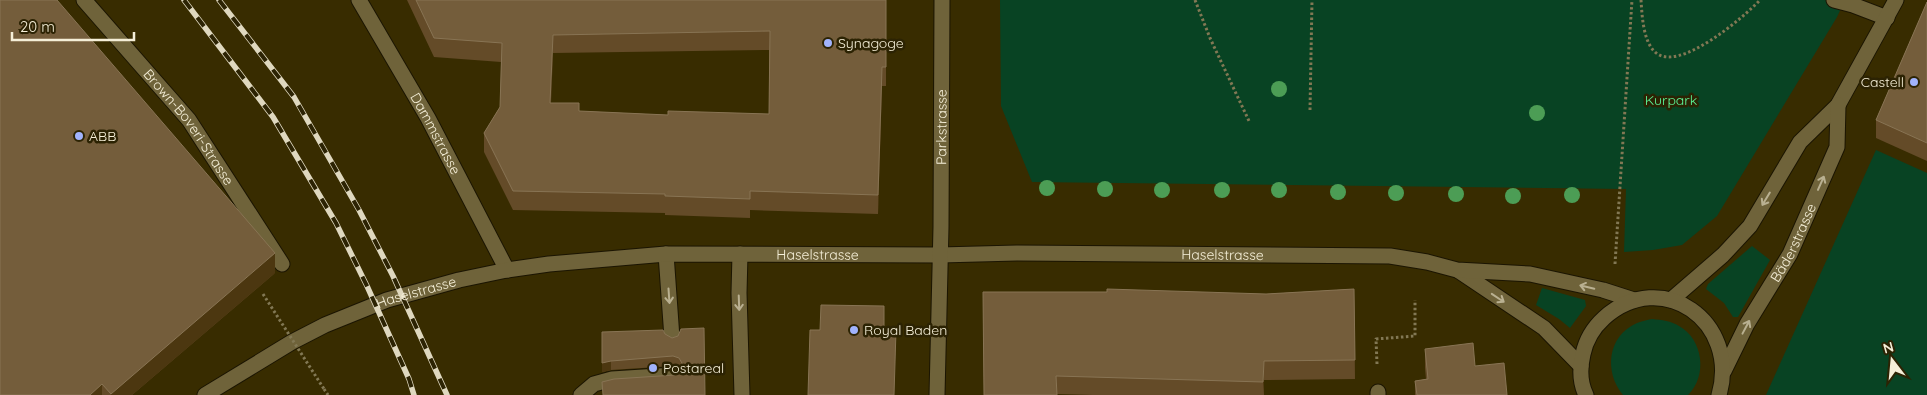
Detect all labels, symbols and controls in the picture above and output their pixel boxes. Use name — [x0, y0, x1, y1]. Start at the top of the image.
scale bar — [12, 10, 135, 42]
text: 20 m — [20, 17, 55, 36]
place label: Synagoge — [838, 34, 904, 52]
marker: Synagoge — [822, 37, 834, 49]
street label: Brown-Boveri-Strasse — [140, 65, 238, 189]
place label: Castell — [1861, 73, 1904, 91]
marker: Castell — [1908, 76, 1920, 88]
street label: Dammstrasse — [406, 89, 465, 178]
street label: Parkstrasse — [932, 89, 951, 165]
park label: Kurpark — [1645, 91, 1697, 109]
place label: ABB — [89, 127, 116, 145]
marker: ABB — [73, 130, 85, 142]
one-way arrow — [1816, 176, 1826, 191]
one-way arrow — [1761, 191, 1771, 205]
street label: Bäderstrasse — [1766, 201, 1820, 285]
street label: Haselstrasse — [776, 245, 859, 264]
street label: Haselstrasse — [1181, 245, 1264, 264]
street label: Haselstrasse — [373, 272, 458, 312]
one-way arrow — [1580, 282, 1596, 291]
one-way arrow — [665, 288, 674, 304]
one-way arrow — [1491, 293, 1505, 303]
one-way arrow — [735, 294, 744, 310]
one-way arrow — [1742, 320, 1751, 335]
place label: Royal Baden — [864, 321, 947, 339]
marker: Royal Baden — [848, 324, 860, 336]
north arrow — [1867, 335, 1917, 385]
text: N — [1881, 337, 1896, 358]
place label: Postareal — [663, 359, 724, 377]
marker: Postareal — [647, 362, 659, 374]

